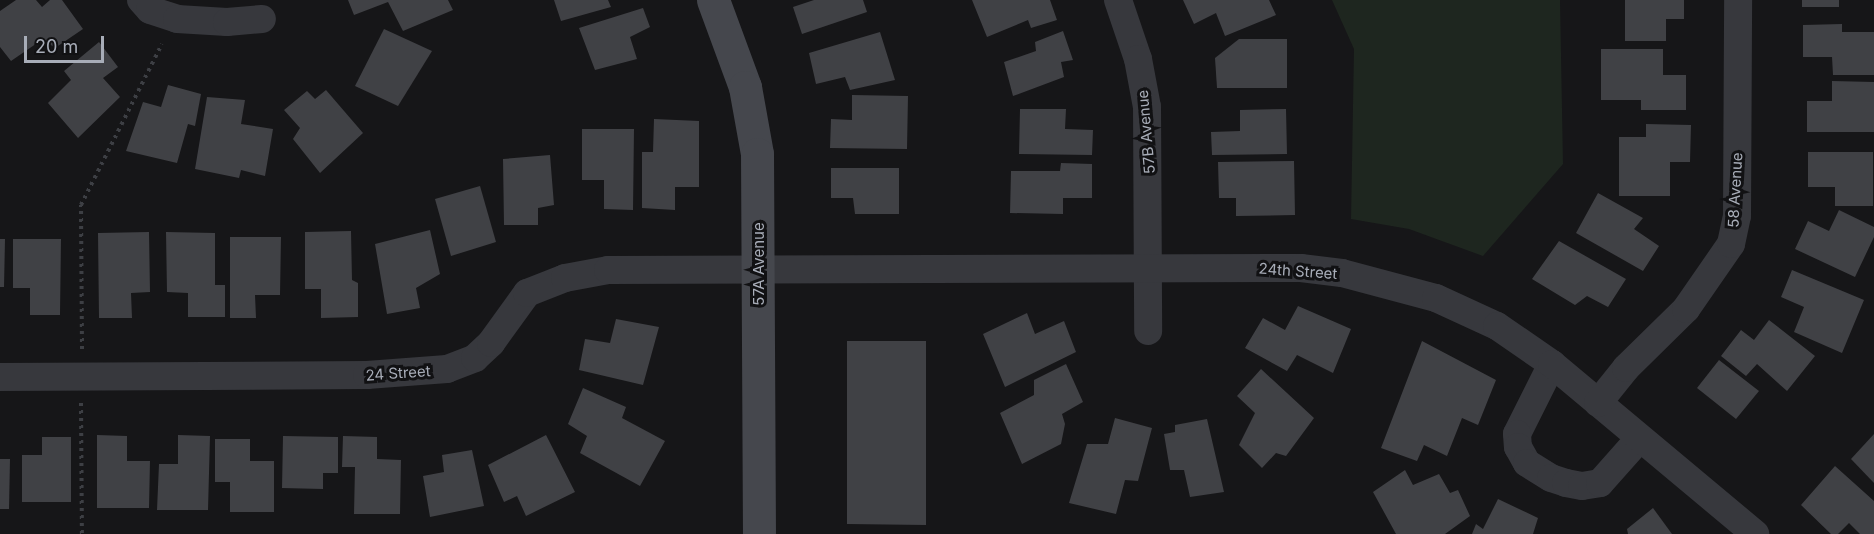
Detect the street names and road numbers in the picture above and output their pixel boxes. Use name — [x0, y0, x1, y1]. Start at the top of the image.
street label: 57B Avenue — [1133, 89, 1159, 175]
street label: 58 Avenue — [1724, 152, 1746, 228]
street label: 57A Avenue — [750, 222, 768, 306]
street label: 24th Street — [1258, 259, 1338, 283]
street label: 24 Street — [365, 362, 431, 384]

